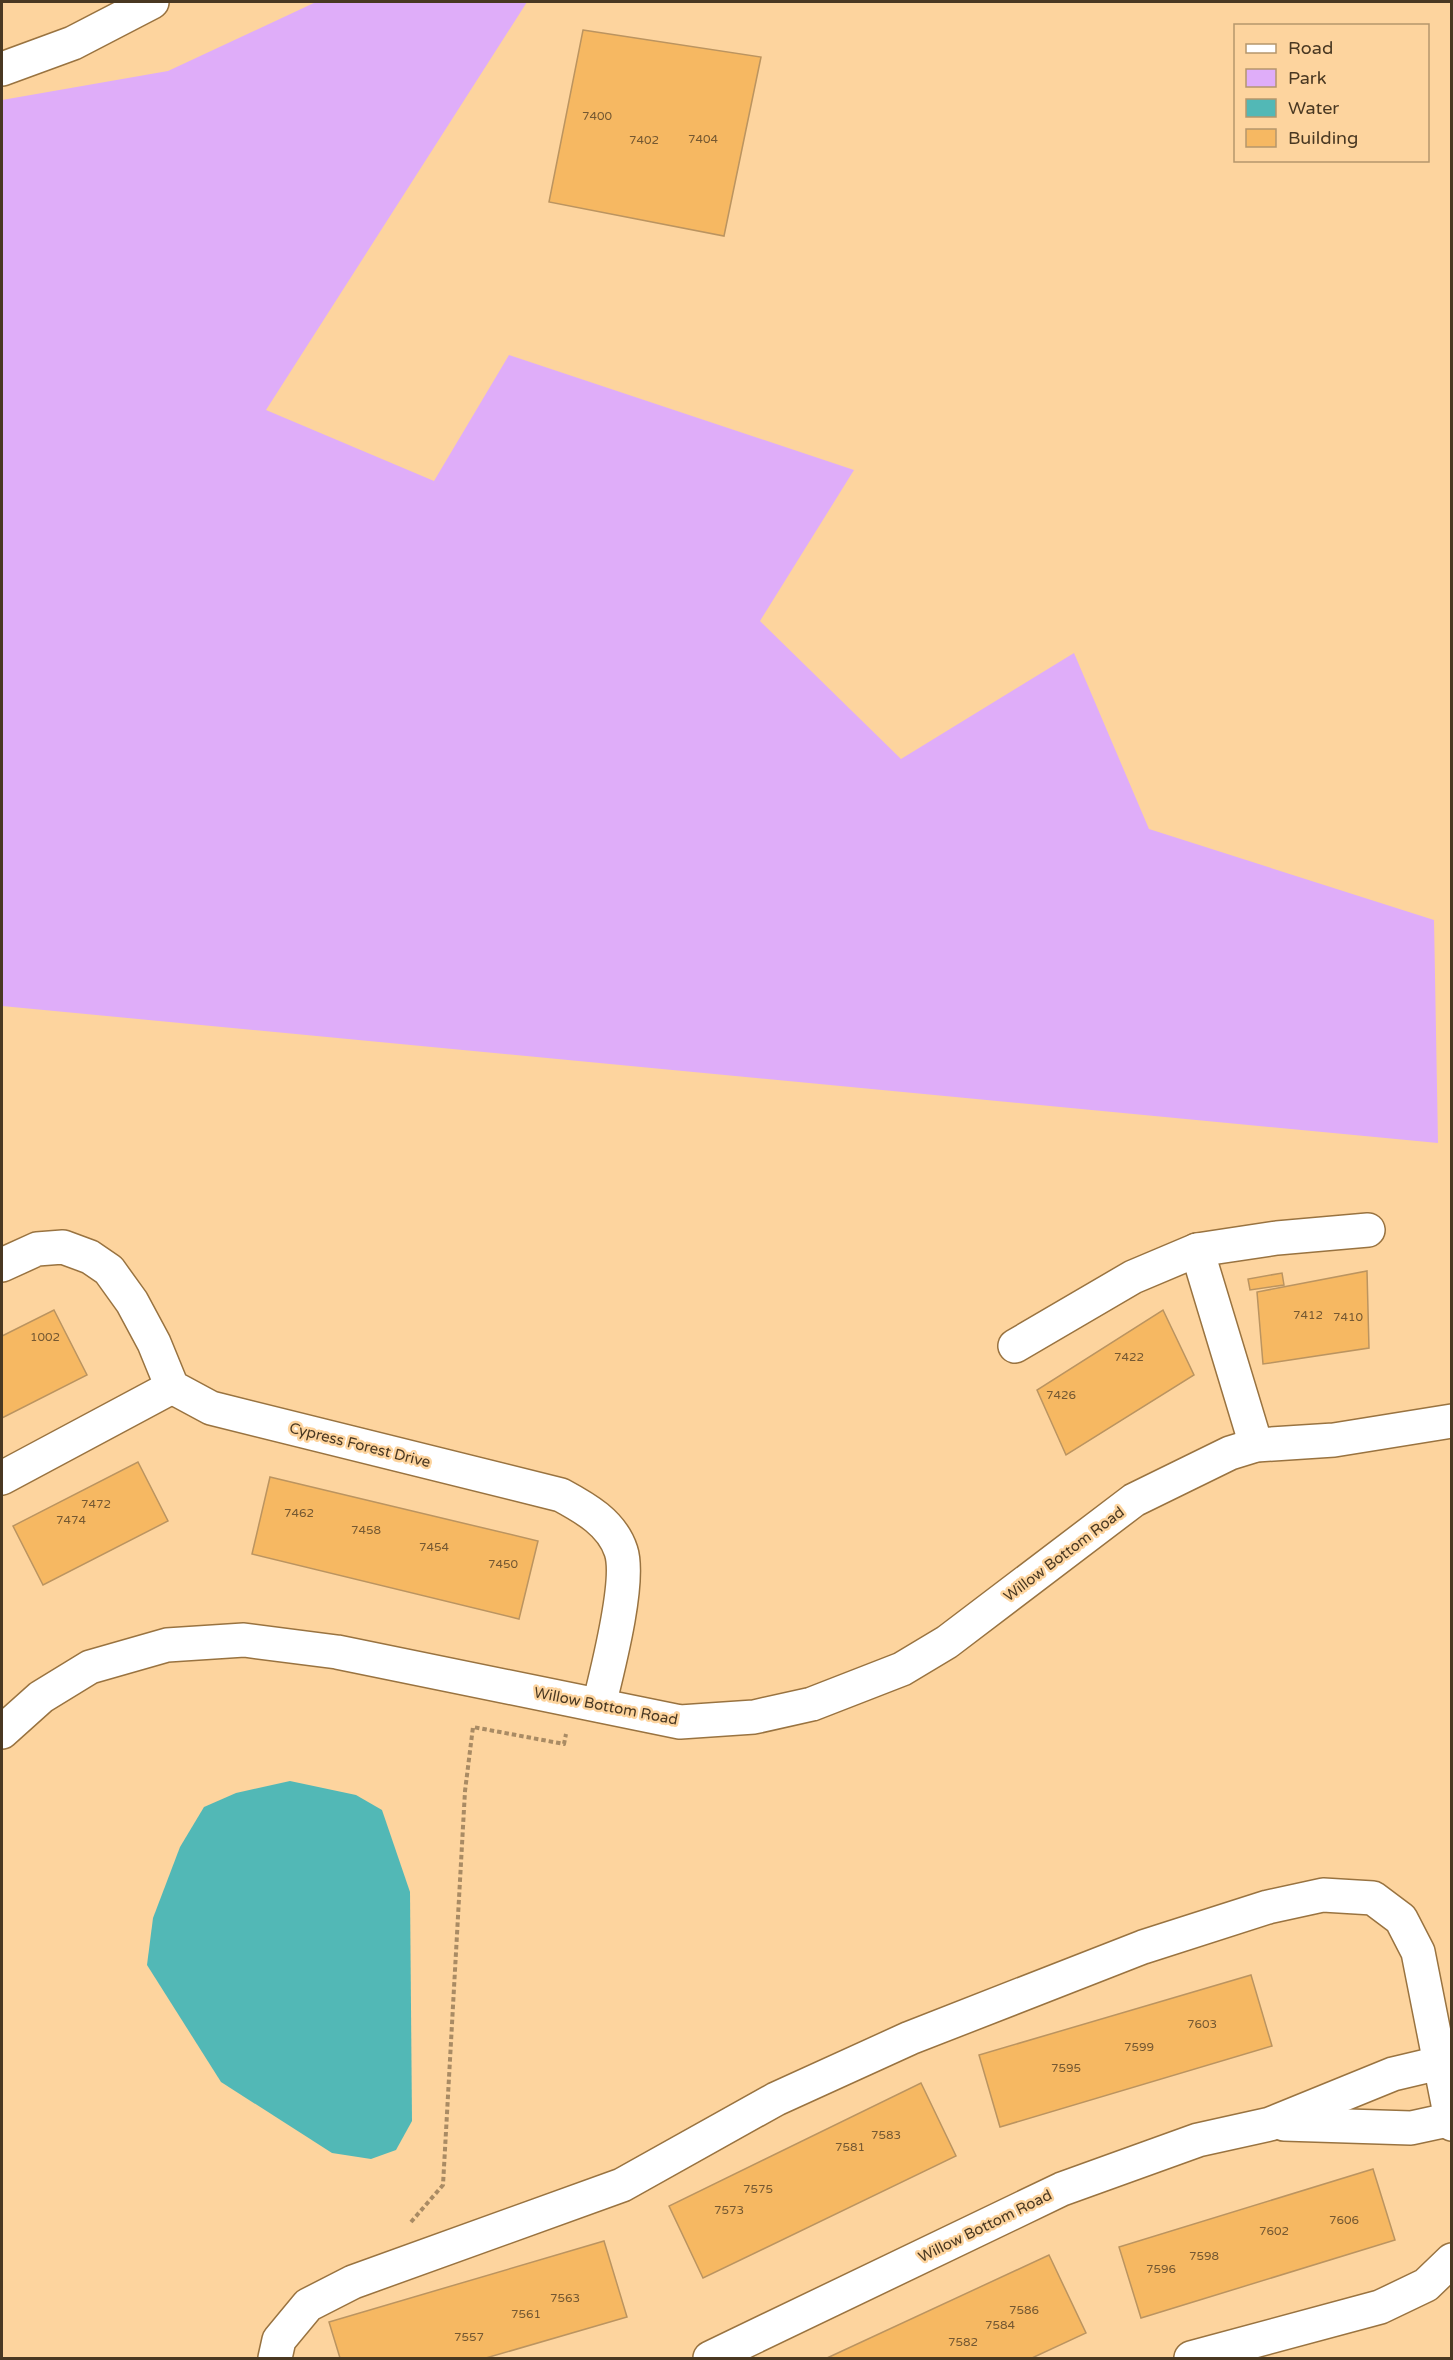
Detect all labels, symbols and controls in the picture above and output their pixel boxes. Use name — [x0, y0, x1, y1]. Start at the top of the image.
legend — [1234, 24, 1429, 162]
text: Road — [1288, 37, 1333, 59]
text: Park — [1288, 67, 1327, 89]
text: Water — [1288, 97, 1339, 119]
house number: 7400 — [582, 109, 613, 123]
text: Building — [1288, 127, 1358, 149]
house number: 7404 — [688, 132, 719, 146]
house number: 7402 — [629, 133, 659, 147]
house number: 7412 — [1293, 1308, 1323, 1322]
house number: 7410 — [1333, 1310, 1364, 1324]
house number: 1002 — [30, 1330, 60, 1344]
house number: 7422 — [1114, 1350, 1144, 1364]
house number: 7426 — [1046, 1388, 1076, 1402]
street label: Cypress Forest Drive — [288, 1419, 432, 1471]
house number: 7472 — [81, 1497, 111, 1511]
street label: Willow Bottom Road — [1000, 1503, 1128, 1605]
house number: 7462 — [284, 1506, 314, 1520]
house number: 7474 — [56, 1513, 87, 1527]
house number: 7458 — [351, 1523, 381, 1537]
house number: 7454 — [419, 1540, 450, 1554]
house number: 7450 — [488, 1557, 519, 1571]
street label: Willow Bottom Road — [533, 1683, 679, 1729]
house number: 7603 — [1187, 2017, 1217, 2031]
house number: 7599 — [1124, 2040, 1154, 2054]
house number: 7595 — [1051, 2061, 1081, 2075]
house number: 7583 — [871, 2128, 901, 2142]
house number: 7581 — [835, 2140, 865, 2154]
house number: 7575 — [743, 2182, 773, 2196]
street label: Willow Bottom Road — [915, 2186, 1055, 2266]
house number: 7573 — [714, 2203, 744, 2217]
house number: 7606 — [1329, 2213, 1359, 2227]
house number: 7602 — [1259, 2224, 1289, 2238]
house number: 7598 — [1189, 2249, 1219, 2263]
house number: 7596 — [1146, 2262, 1176, 2276]
house number: 7563 — [550, 2291, 580, 2305]
house number: 7586 — [1009, 2303, 1039, 2317]
house number: 7561 — [511, 2307, 541, 2321]
house number: 7584 — [985, 2318, 1016, 2332]
house number: 7557 — [454, 2330, 484, 2344]
house number: 7582 — [948, 2335, 978, 2349]

